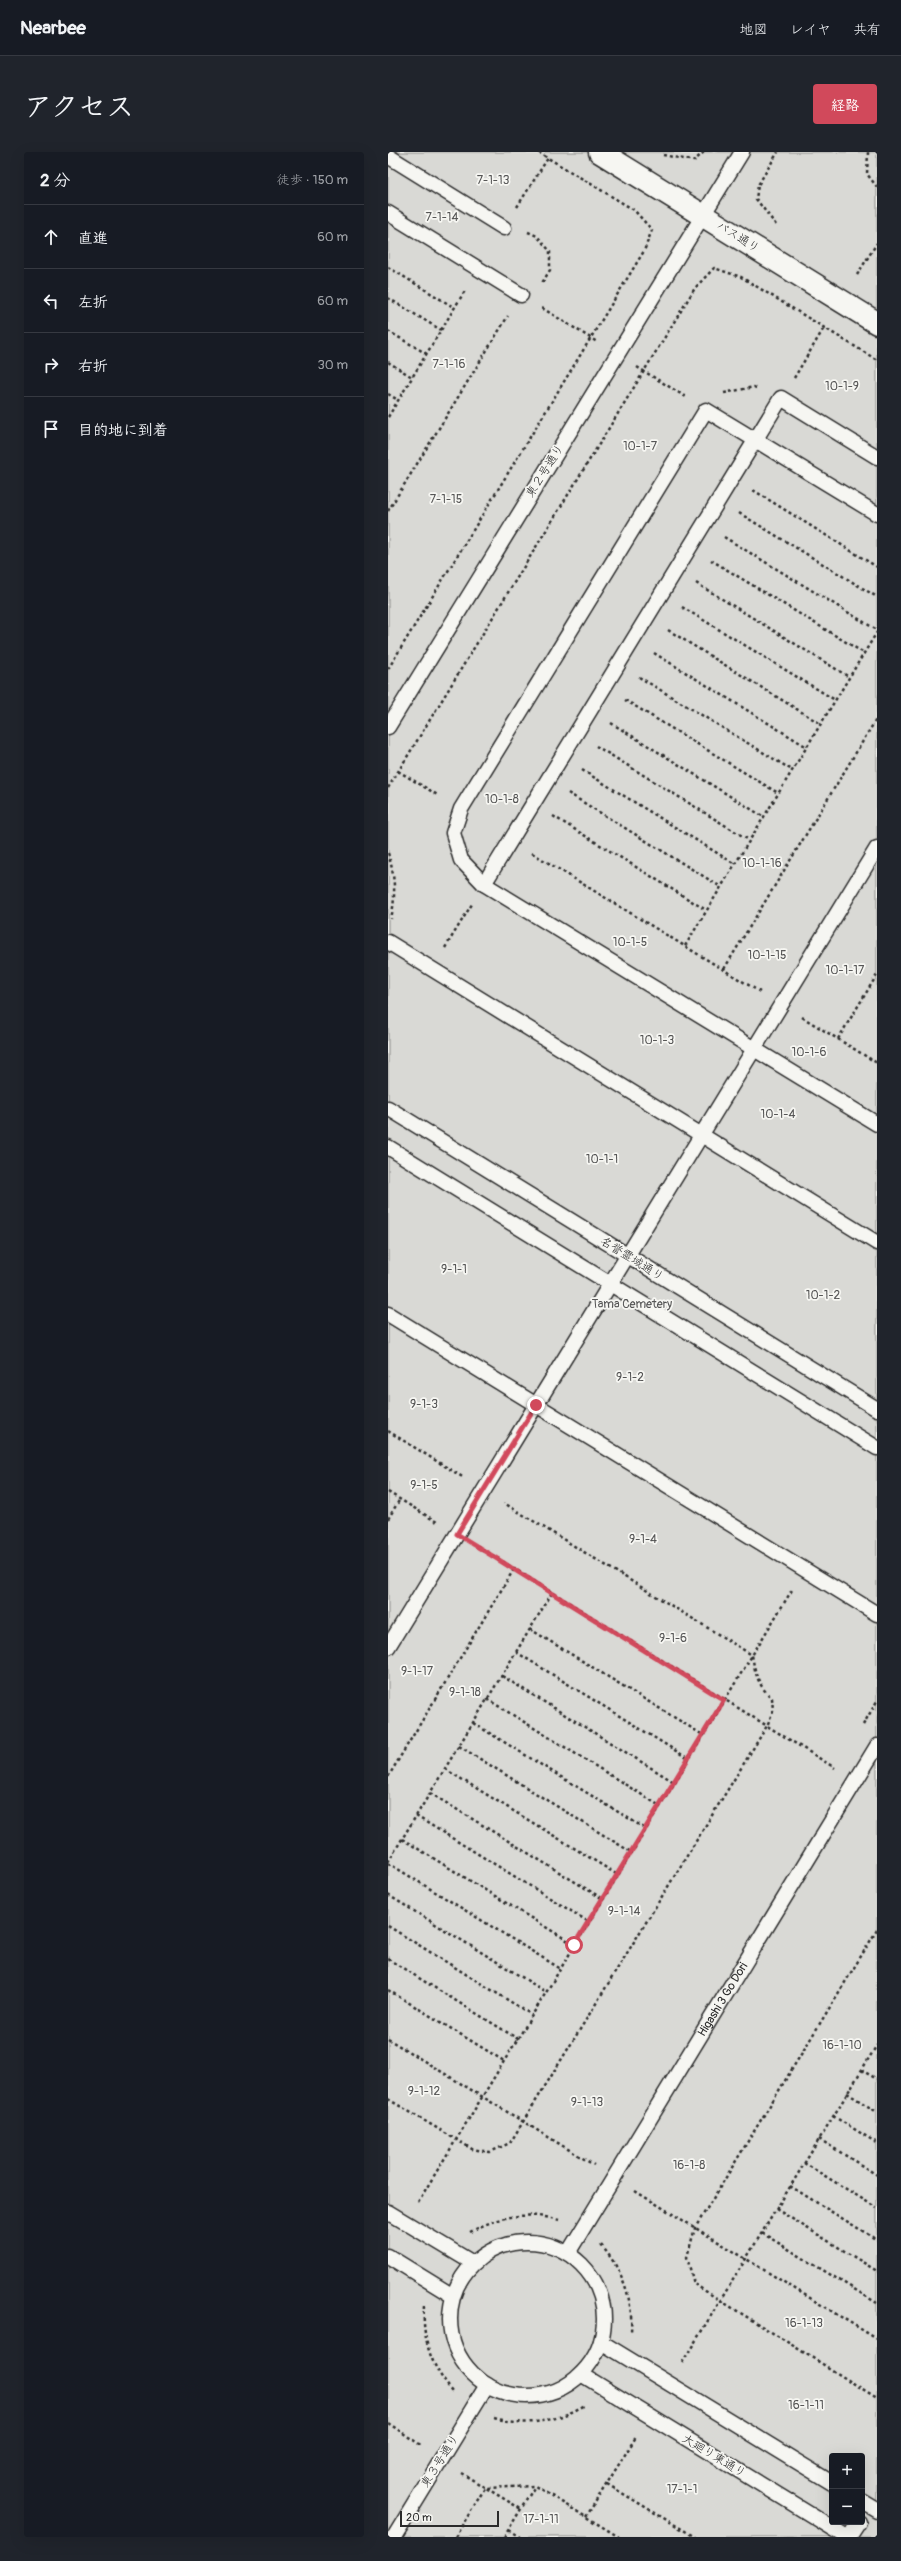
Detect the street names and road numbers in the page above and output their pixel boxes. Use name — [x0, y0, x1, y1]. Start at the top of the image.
street label: バス通り — [714, 218, 762, 256]
street label: 東２号通り — [523, 442, 567, 500]
street label: 名誉霊域通り — [597, 1234, 667, 1284]
street label: Higashi 3 Go Dori — [694, 1960, 751, 2039]
street label: 大廻り東通り — [679, 2431, 749, 2481]
street label: 東３号通り — [418, 2432, 462, 2490]

